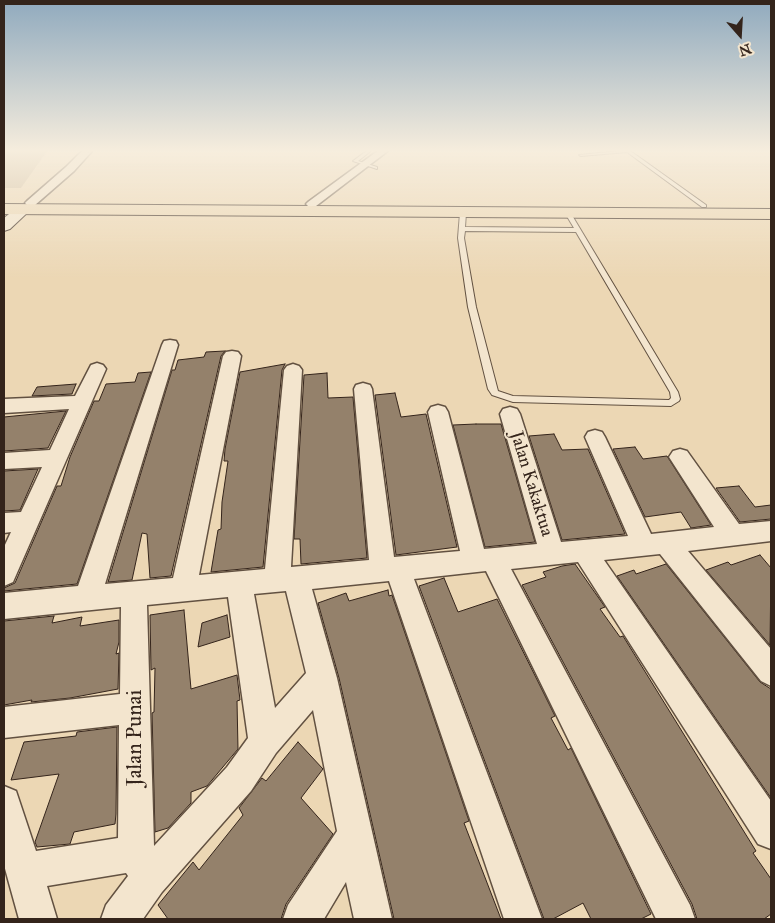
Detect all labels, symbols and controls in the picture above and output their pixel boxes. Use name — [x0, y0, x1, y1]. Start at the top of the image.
north arrow — [715, 10, 765, 60]
text: N — [737, 40, 753, 60]
street label: Jalan Kakaktua — [505, 429, 557, 539]
street label: Jalan Punai — [123, 690, 149, 786]

